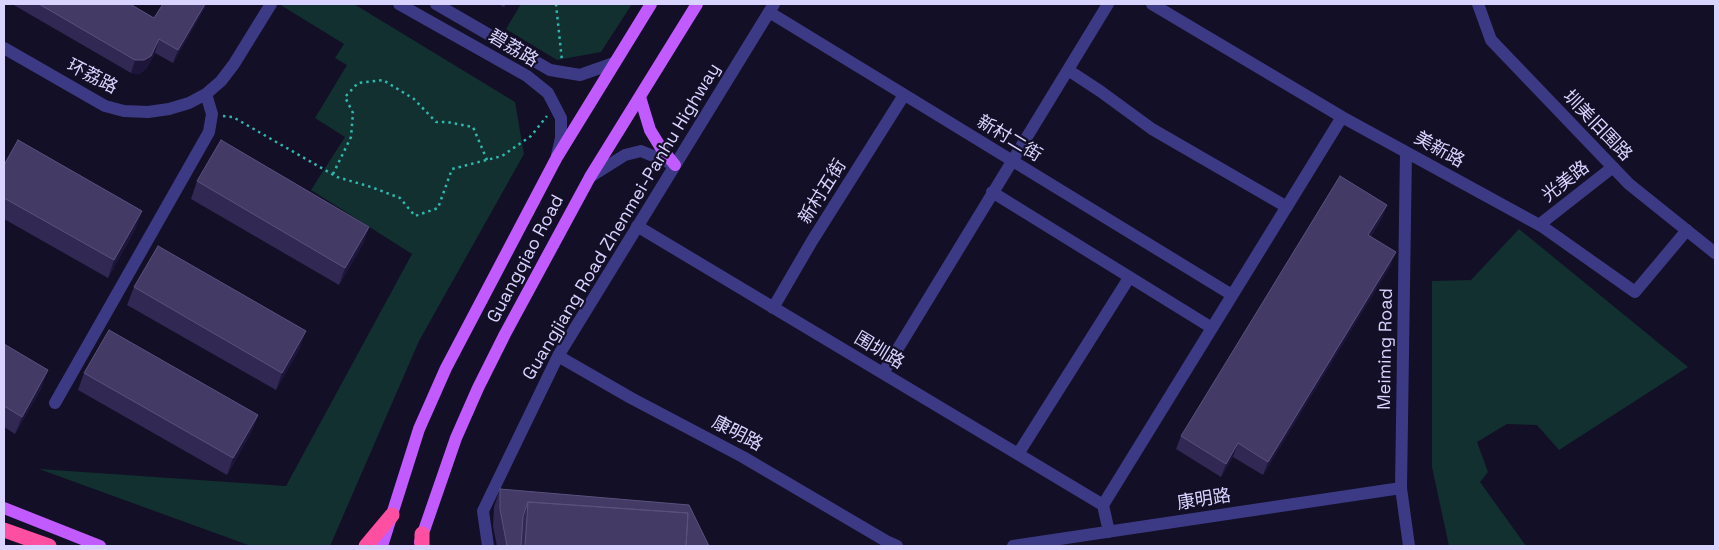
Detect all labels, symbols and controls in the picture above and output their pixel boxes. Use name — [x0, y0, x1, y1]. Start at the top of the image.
street label: 碧荔路 — [484, 26, 542, 72]
street label: 环荔路 — [63, 55, 121, 99]
street label: Guangjiang Road Zhenmei-Panhu Highway — [519, 60, 725, 384]
street label: 圳美旧围路 — [1558, 86, 1636, 166]
street label: 新村二街 — [973, 111, 1045, 167]
street label: 美新路 — [1410, 127, 1468, 173]
street label: 新村五街 — [795, 156, 851, 228]
street label: 光美路 — [1538, 157, 1594, 207]
street label: Guangqiao Road — [483, 191, 569, 327]
street label: Meiming Road — [1374, 288, 1398, 410]
street label: 围圳路 — [850, 328, 908, 374]
street label: 康明路 — [708, 412, 766, 456]
street label: 康明路 — [1176, 485, 1232, 515]

